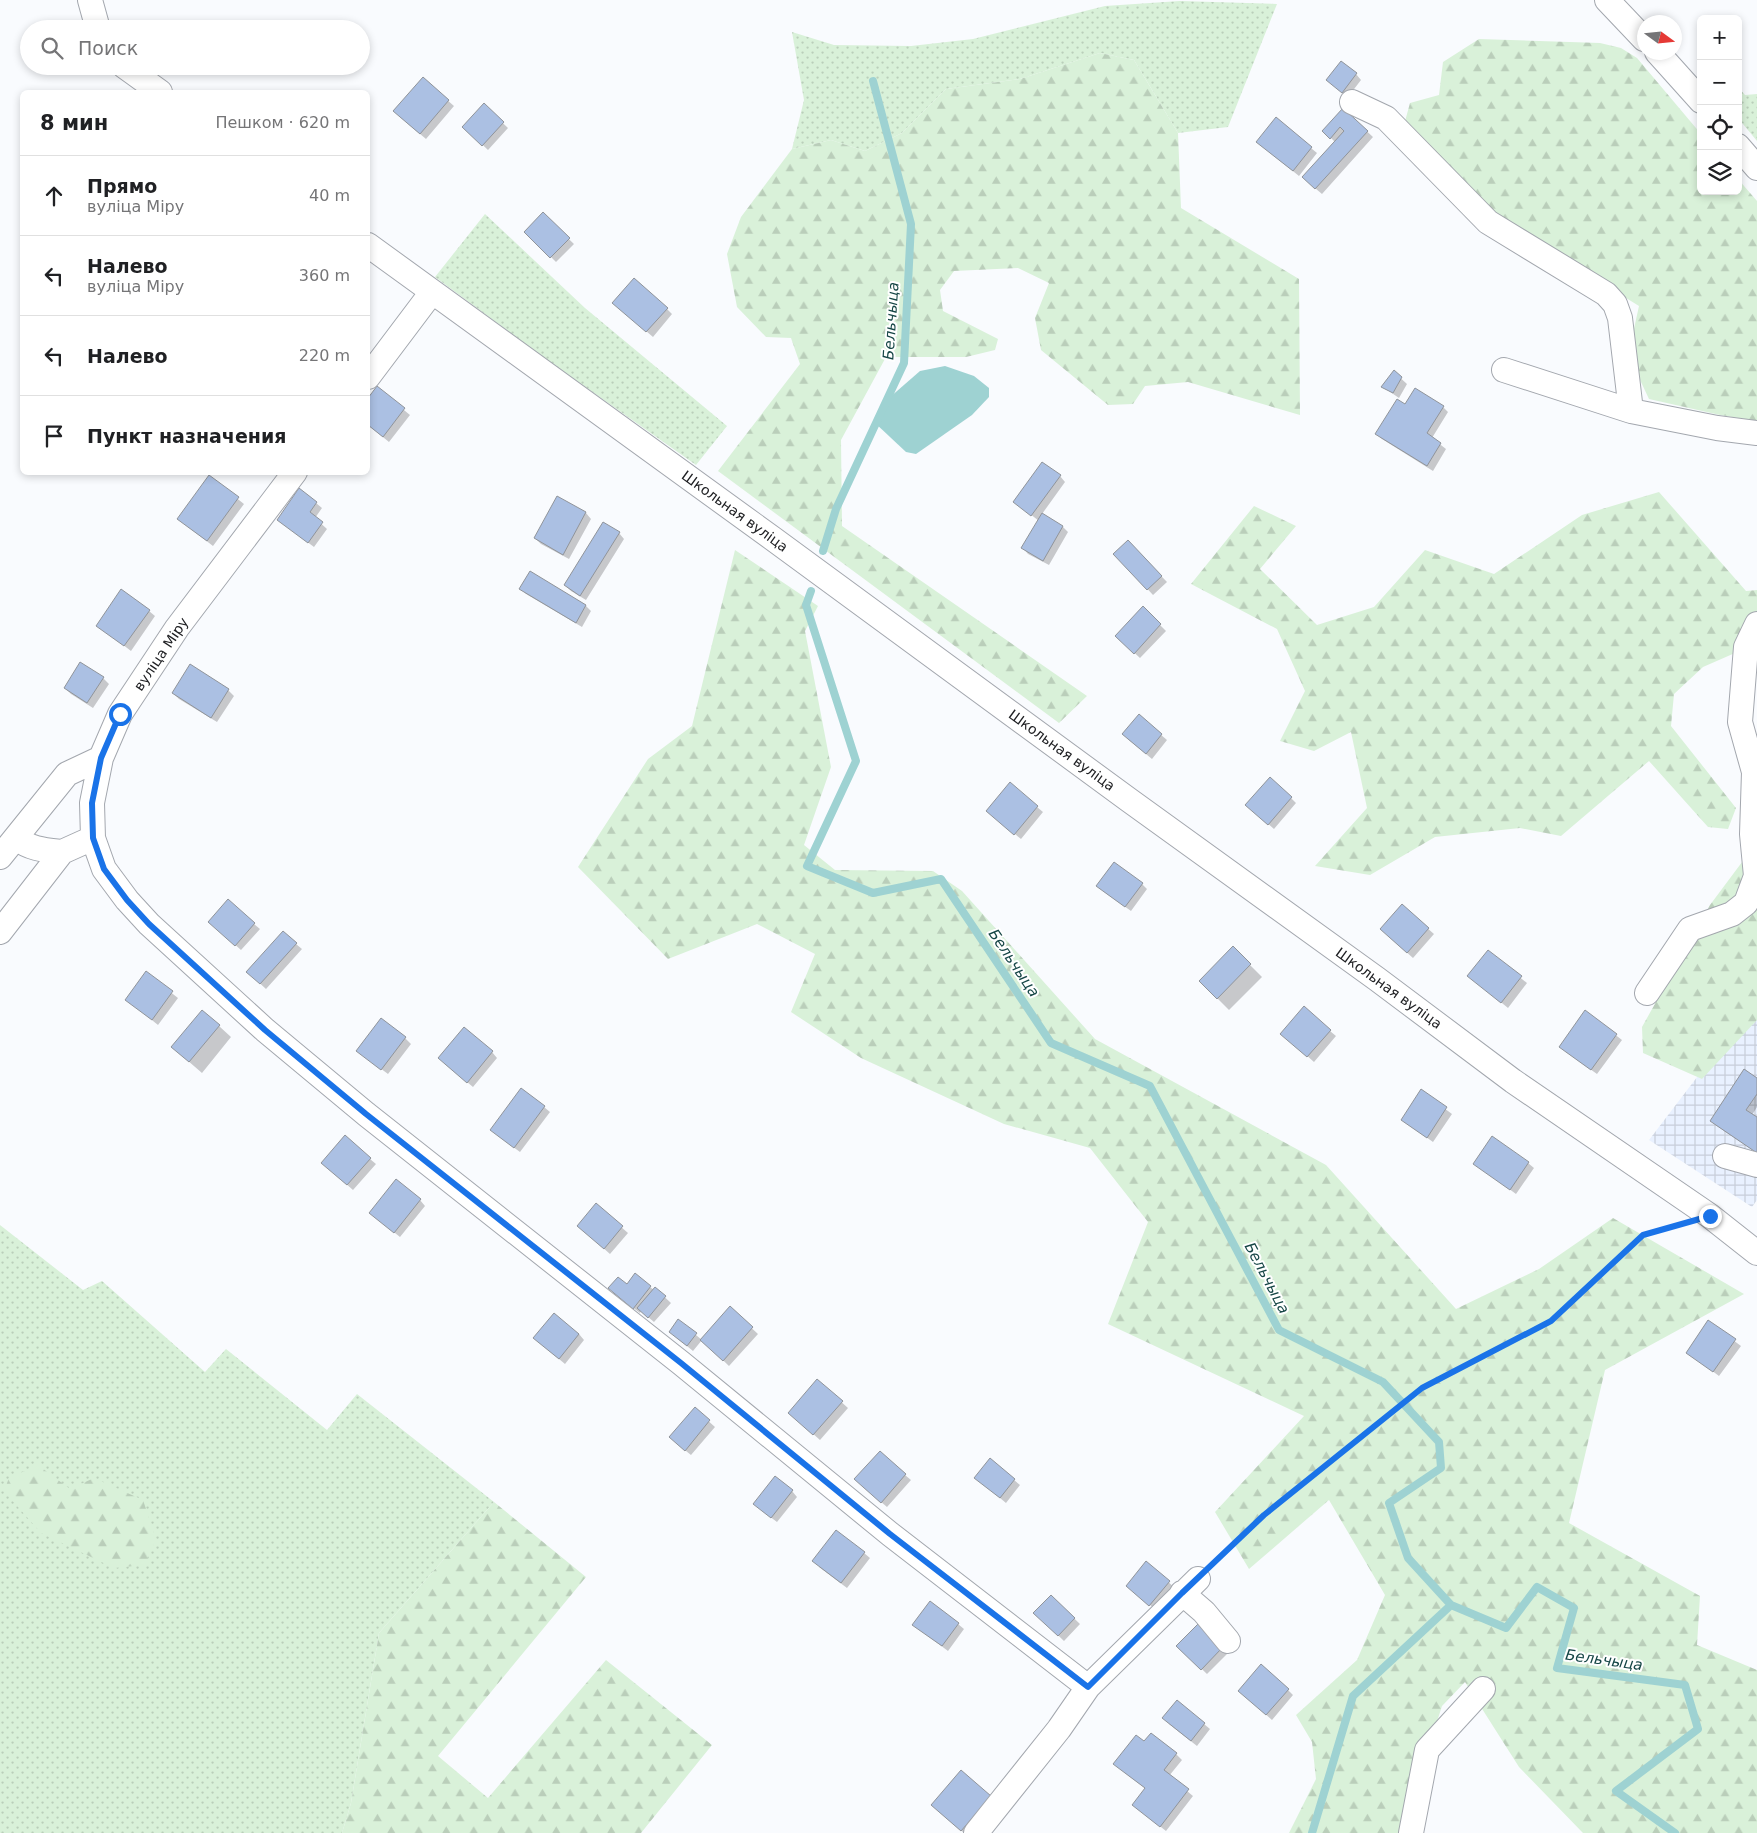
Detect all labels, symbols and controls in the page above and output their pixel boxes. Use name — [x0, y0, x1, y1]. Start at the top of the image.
north arrow — [1637, 15, 1682, 60]
map controls — [1697, 15, 1742, 195]
button: + — [1697, 15, 1742, 60]
search box — [20, 20, 370, 75]
icon: search — [38, 34, 66, 62]
text: Поиск — [78, 37, 138, 59]
button: − — [1697, 60, 1742, 105]
button: locate — [1697, 105, 1742, 150]
text: 8 мин — [40, 111, 108, 135]
text: Пешком · 620 m — [215, 113, 350, 132]
button: layers — [1697, 150, 1742, 195]
text: Прямо — [87, 175, 157, 197]
icon: ahead — [40, 182, 68, 210]
text: 40 m — [309, 186, 350, 205]
text: вуліца Міру — [87, 197, 184, 216]
text: Налево — [87, 255, 168, 277]
icon: left — [40, 262, 68, 290]
text: 360 m — [299, 266, 350, 285]
text: вуліца Міру — [87, 277, 184, 296]
water label: Бельчыца — [879, 281, 903, 361]
icon: left — [40, 342, 68, 370]
text: Налево — [87, 345, 168, 367]
text: 220 m — [299, 346, 350, 365]
icon: arrive — [40, 422, 68, 450]
text: Пункт назначения — [87, 425, 286, 447]
street label: Школьная вуліца — [679, 467, 791, 555]
street label: вуліца Міру — [131, 614, 191, 694]
route start — [109, 703, 132, 726]
street label: Школьная вуліца — [1006, 706, 1118, 794]
water label: Бельчыца — [985, 926, 1043, 1000]
street label: Школьная вуліца — [1333, 944, 1445, 1032]
route end — [1699, 1205, 1722, 1228]
water label: Бельчыца — [1241, 1239, 1293, 1317]
water label: Бельчыца — [1564, 1646, 1644, 1674]

